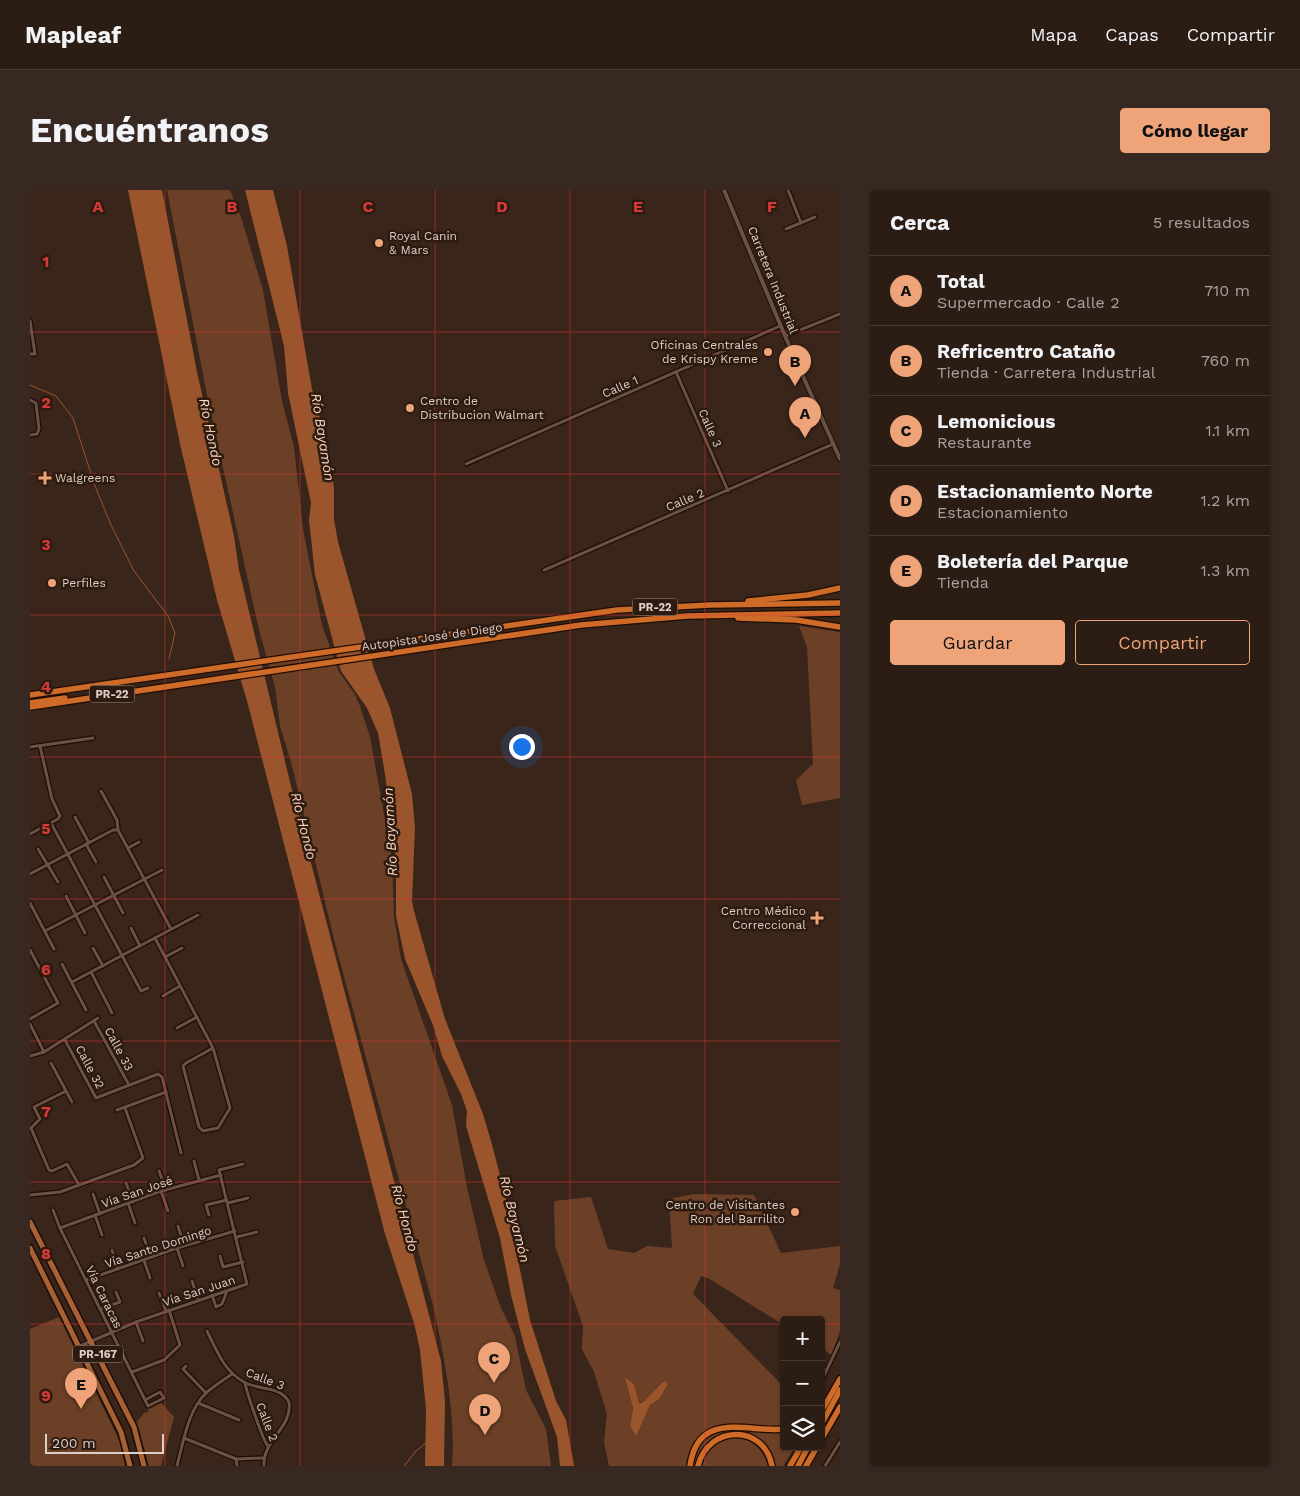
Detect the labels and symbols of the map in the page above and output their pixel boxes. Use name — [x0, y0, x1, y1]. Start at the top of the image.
text: A — [93, 197, 104, 216]
text: B — [227, 197, 238, 216]
text: C — [363, 197, 374, 216]
text: D — [496, 197, 508, 216]
text: E — [633, 197, 643, 216]
text: F — [767, 197, 777, 216]
street label: Carretera Industrial — [745, 224, 801, 336]
place label: Royal Canin & Mars — [389, 229, 457, 257]
marker: Royal Canin & Mars — [373, 237, 385, 249]
text: 1 — [43, 252, 49, 271]
place label: Oficinas Centrales de Krispy Kreme — [651, 338, 758, 366]
pin: B — [779, 345, 811, 386]
marker: Oficinas Centrales de Krispy Kreme — [762, 346, 774, 358]
street label: Calle 1 — [600, 373, 640, 401]
water label: Río Bayamón — [308, 392, 338, 482]
text: 2 — [41, 393, 51, 412]
place label: Centro de Distribucion Walmart — [420, 394, 544, 422]
water label: Río Hondo — [196, 397, 226, 467]
pin: A — [789, 397, 821, 438]
marker: Centro de Distribucion Walmart — [404, 402, 416, 414]
street label: Calle 3 — [695, 407, 725, 449]
place label: Walgreens — [55, 471, 115, 485]
marker: Walgreens — [39, 472, 51, 484]
street label: Calle 2 — [664, 486, 706, 514]
text: 3 — [41, 535, 51, 554]
place label: Perfiles — [62, 576, 106, 590]
marker: Perfiles — [46, 577, 58, 589]
road number: PR-22 — [632, 598, 678, 616]
street label: Autopista José de Diego — [361, 620, 503, 654]
text: 4 — [41, 677, 51, 696]
road number: PR-22 — [89, 686, 134, 702]
your location — [509, 734, 535, 760]
water label: Río Bayamón — [380, 787, 400, 877]
water label: Río Hondo — [288, 791, 320, 861]
text: 5 — [41, 819, 51, 838]
place label: Centro Médico Correccional — [721, 904, 806, 932]
marker: Centro Médico Correccional — [810, 911, 824, 925]
text: 6 — [41, 960, 51, 979]
street label: Calle 33 — [102, 1025, 136, 1073]
street label: Calle 32 — [73, 1043, 107, 1091]
text: 7 — [41, 1102, 51, 1121]
street label: Vía San José — [100, 1173, 174, 1211]
water label: Río Bayamón — [496, 1174, 534, 1264]
water label: Río Hondo — [388, 1183, 422, 1253]
place label: Centro de Visitantes Ron del Barrilito — [665, 1198, 785, 1226]
marker: Centro de Visitantes Ron del Barrilito — [789, 1206, 801, 1218]
street label: Vía Santo Domingo — [103, 1223, 213, 1271]
text: 8 — [41, 1244, 51, 1263]
street label: Vía Caracas — [83, 1263, 125, 1331]
street label: Vía San Juan — [161, 1273, 237, 1309]
pin: C — [478, 1342, 510, 1383]
road number: PR-167 — [73, 1346, 123, 1362]
street label: Calle 3 — [244, 1365, 286, 1393]
pin: E — [65, 1368, 97, 1409]
text: 9 — [41, 1386, 51, 1405]
pin: D — [469, 1394, 501, 1435]
street label: Calle 2 — [253, 1401, 281, 1443]
scale bar — [45, 1431, 164, 1454]

